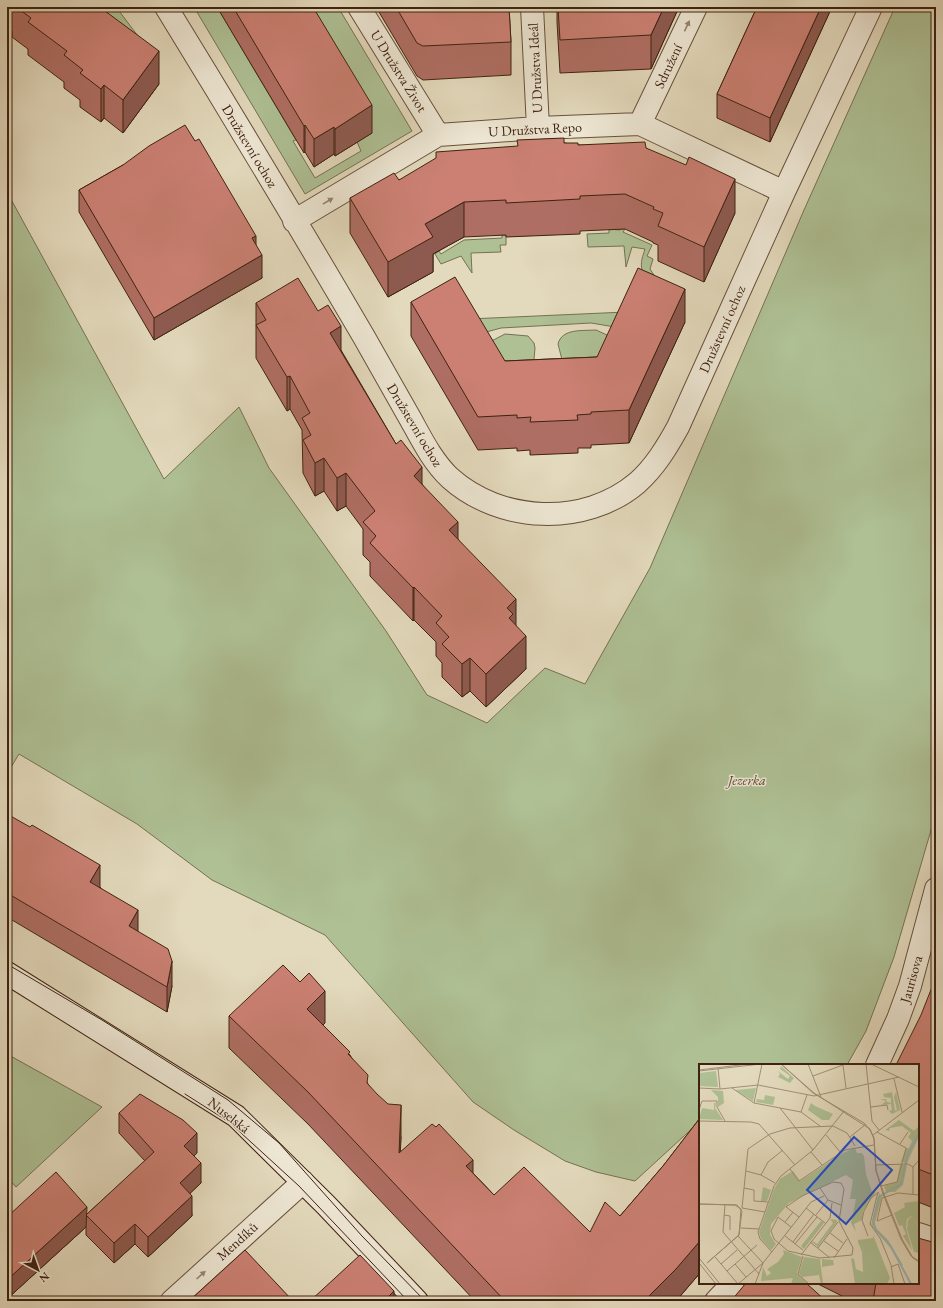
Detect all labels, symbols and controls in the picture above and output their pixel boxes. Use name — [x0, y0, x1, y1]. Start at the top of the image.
one-way arrow — [684, 20, 690, 32]
street label: U Družstva Ideál — [524, 22, 546, 114]
street label: U Družstva Život — [367, 27, 432, 116]
street label: Sdružení — [650, 40, 686, 91]
street label: Družstevní ochoz — [218, 101, 282, 191]
street label: U Družstva Repo — [488, 118, 582, 140]
one-way arrow — [322, 197, 334, 204]
street label: Družstevní ochoz — [695, 282, 750, 376]
street label: Družstevní ochoz — [383, 380, 447, 470]
park label: Jezerka — [725, 771, 766, 789]
street label: Jaurisova — [895, 953, 926, 1006]
inset map — [699, 1064, 919, 1284]
street label: Nuselská — [204, 1093, 254, 1137]
street label: Mendíků — [213, 1217, 262, 1264]
north arrow — [18, 1250, 58, 1290]
text: N — [37, 1269, 53, 1286]
one-way arrow — [196, 1271, 205, 1280]

